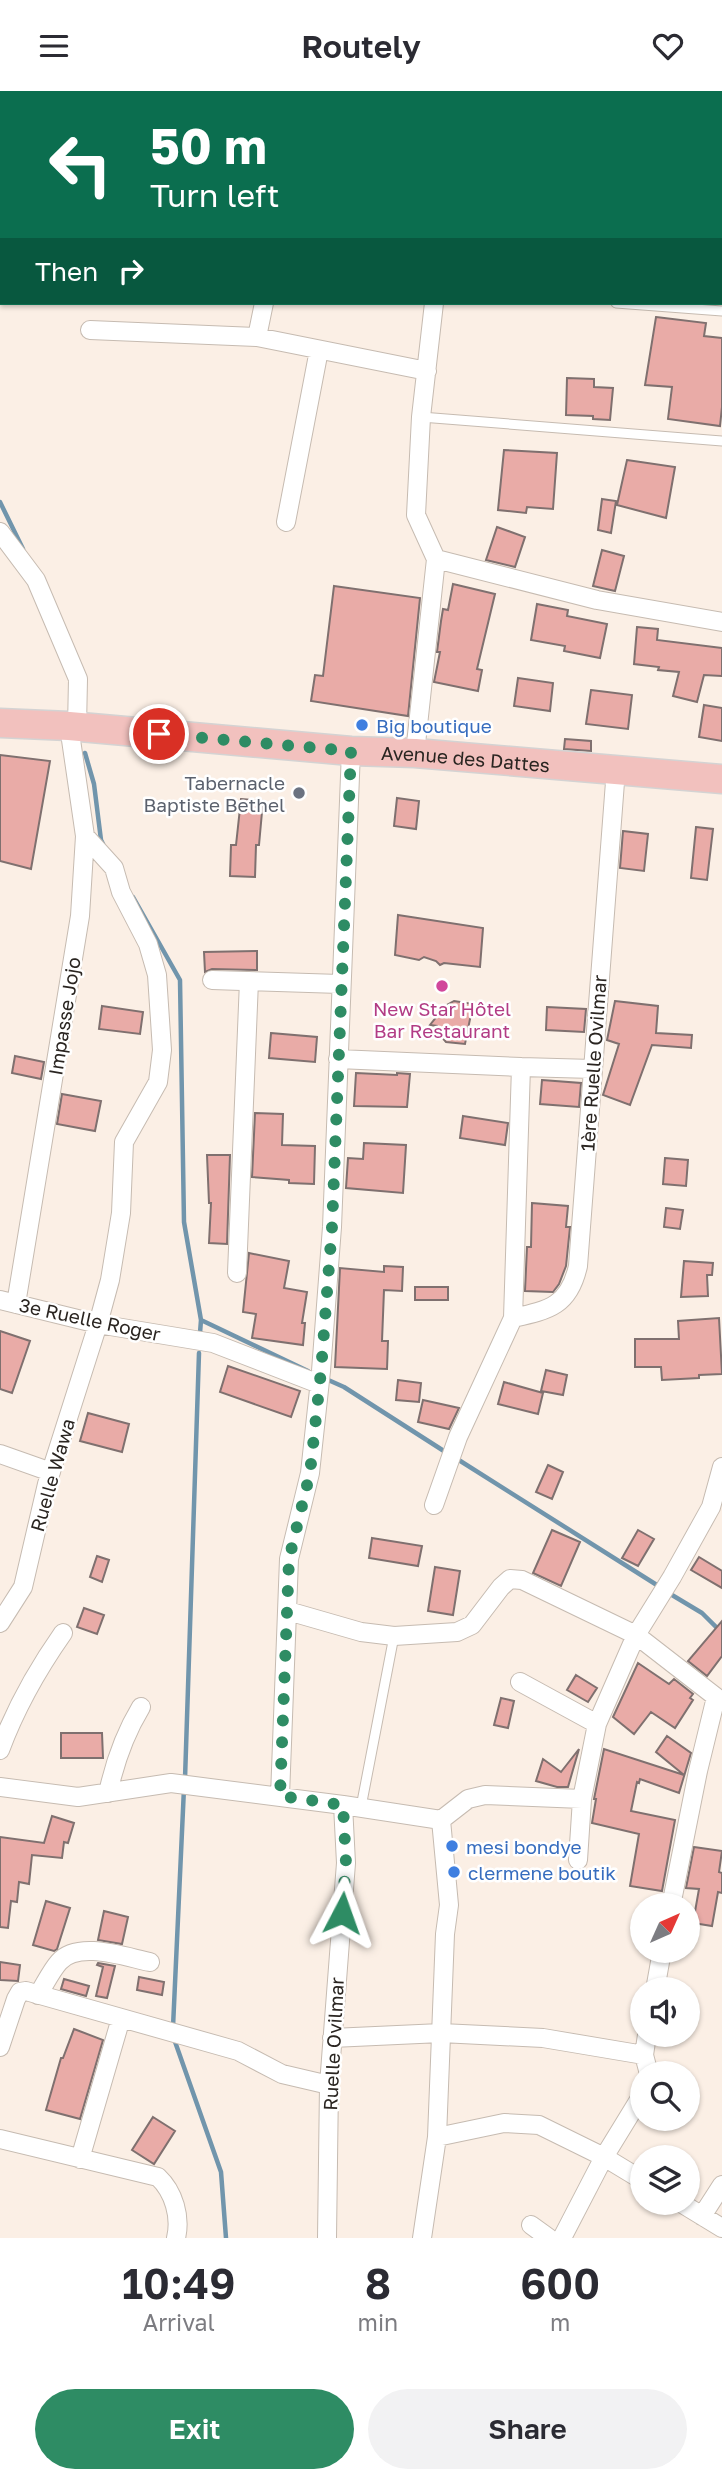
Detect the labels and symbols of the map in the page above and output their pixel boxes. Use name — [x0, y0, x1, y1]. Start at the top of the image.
pin — [129, 704, 189, 764]
place label: Big boutique — [376, 714, 492, 737]
marker: Big boutique — [354, 717, 370, 733]
street label: Avenue des Dattes — [381, 740, 551, 776]
place label: Tabernacle Baptiste Bethel — [144, 771, 285, 816]
marker: Tabernacle Baptiste Bethel — [291, 785, 307, 801]
street label: Impasse Jojo — [43, 955, 85, 1077]
street label: 1ère Ruelle Ovilmar — [575, 973, 611, 1152]
marker: New Star Hôtel Bar Restaurant — [434, 978, 450, 994]
place label: New Star Hôtel Bar Restaurant — [373, 997, 511, 1042]
street label: 3e Ruelle Roger — [17, 1293, 163, 1345]
street label: Ruelle Wawa — [25, 1416, 79, 1534]
place label: mesi bondye — [466, 1835, 581, 1858]
marker: mesi bondye — [444, 1838, 460, 1854]
place label: clermene boutik — [468, 1861, 616, 1884]
marker: clermene boutik — [446, 1864, 462, 1880]
position arrow — [305, 1876, 379, 1950]
north arrow — [630, 1893, 700, 1963]
street label: Ruelle Ovilmar — [318, 1976, 348, 2111]

